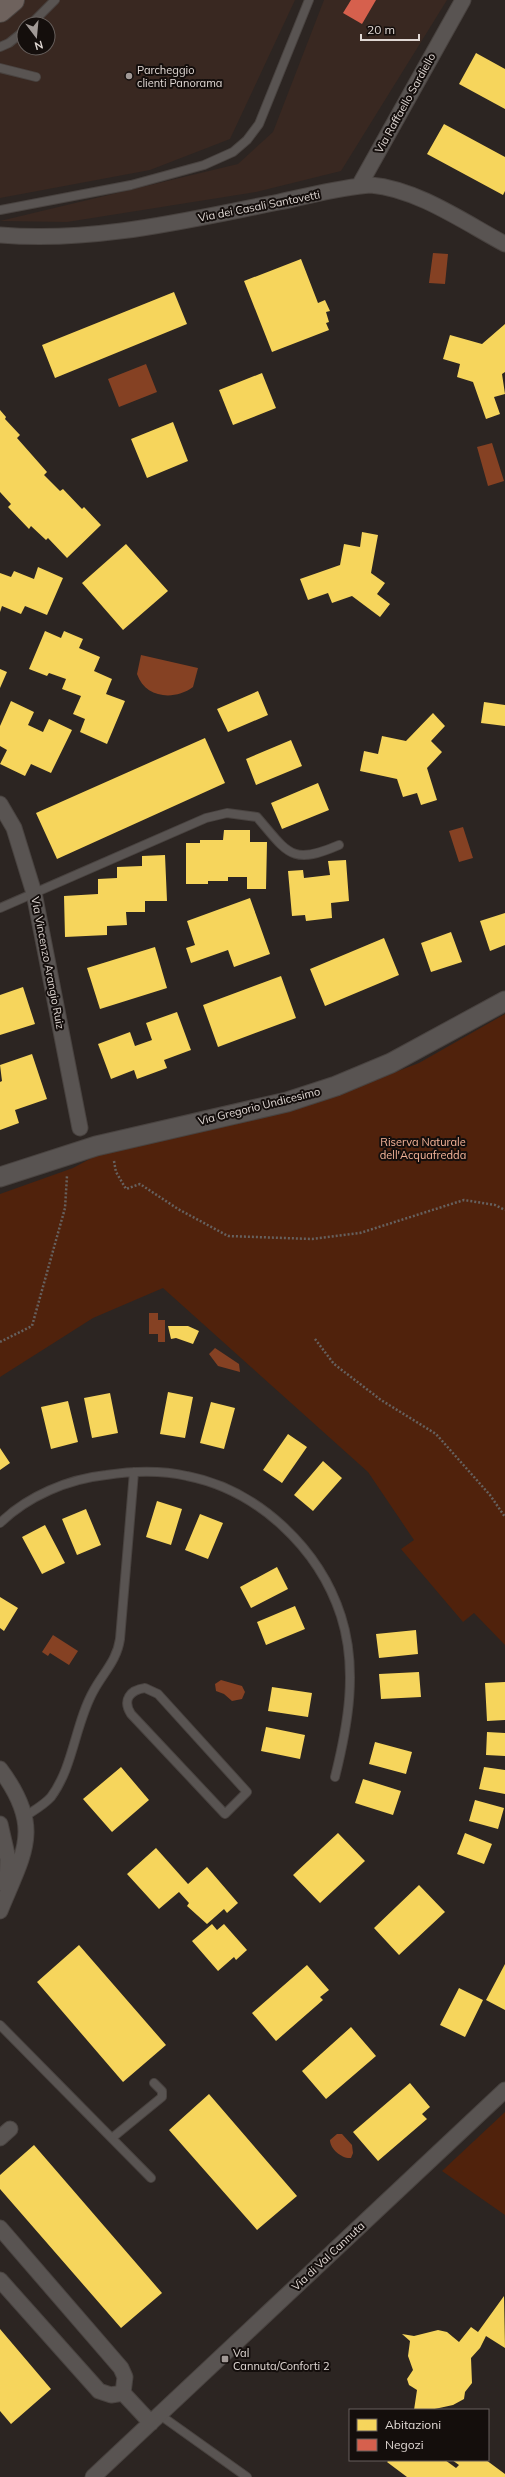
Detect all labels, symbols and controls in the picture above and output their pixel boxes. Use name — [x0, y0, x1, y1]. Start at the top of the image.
north arrow — [16, 16, 56, 56]
scale bar — [361, 16, 419, 42]
text: 20 m — [367, 22, 395, 37]
text: N — [33, 38, 45, 53]
street label: Via Raffaello Sardiello — [372, 51, 438, 155]
place label: Parcheggio clienti Panorama — [137, 63, 222, 90]
marker: Parcheggio clienti Panorama — [124, 71, 134, 81]
street label: Via dei Casali Santovetti — [197, 187, 321, 225]
street label: Via Vincenzo Arangio Ruiz — [28, 896, 68, 1031]
street label: Via Gregorio Undicesimo — [196, 1084, 322, 1128]
park label: Riserva Naturale dell'Acquafredda — [380, 1135, 466, 1162]
street label: Via di Val Cannuta — [289, 2219, 367, 2293]
place label: Val Cannuta/Conforti 2 — [233, 2346, 330, 2373]
marker: Val Cannuta/Conforti 2 — [220, 2354, 230, 2364]
legend — [349, 2409, 489, 2461]
text: Abitazioni — [385, 2417, 441, 2432]
text: Negozi — [385, 2437, 424, 2452]

